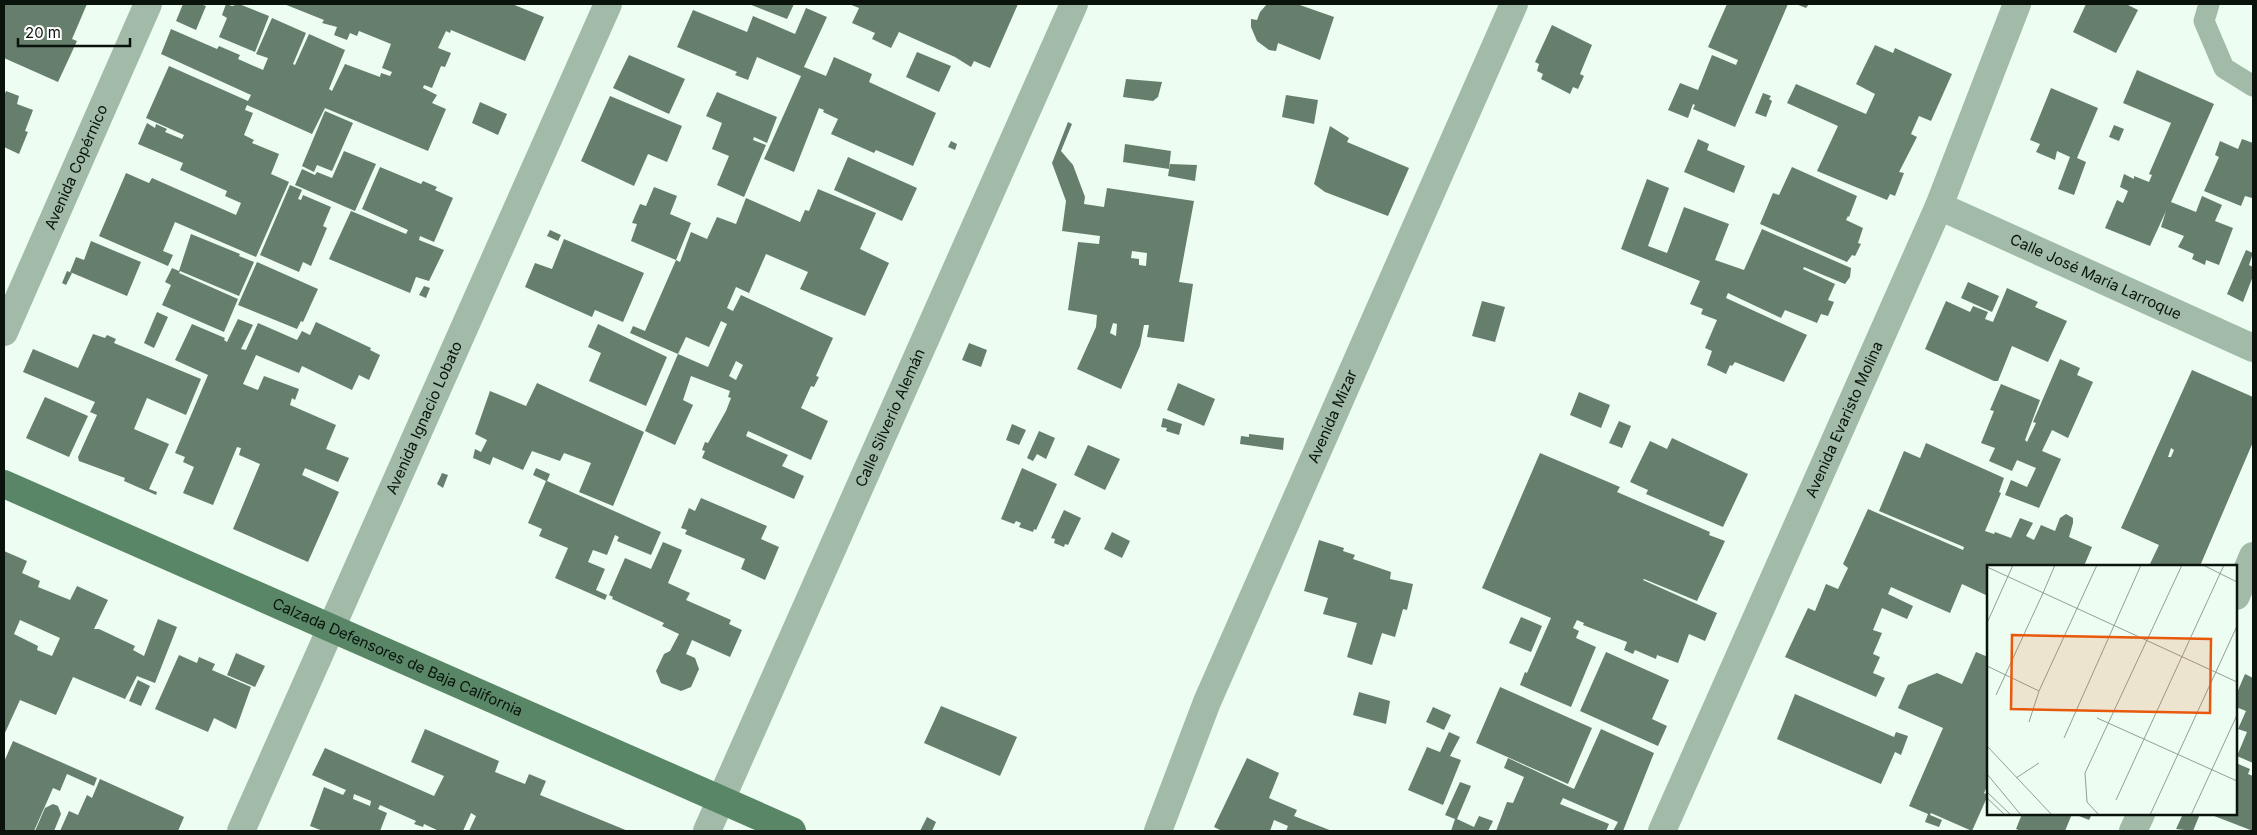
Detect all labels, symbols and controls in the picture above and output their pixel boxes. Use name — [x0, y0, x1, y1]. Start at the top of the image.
scale bar — [18, 15, 130, 47]
text: 20 m — [25, 23, 61, 42]
street label: Avenida Copérnico — [40, 102, 112, 232]
street label: Calle José María Larroque — [2007, 229, 2185, 323]
street label: Avenida Ignacio Lobato — [382, 338, 466, 497]
street label: Avenida Evaristo Molina — [1801, 338, 1887, 501]
street label: Calle Silverio Alemán — [851, 345, 929, 490]
street label: Avenida Mizar — [1303, 366, 1361, 466]
inset map — [1987, 565, 2237, 815]
street label: Calzada Defensores de Baja California — [270, 593, 526, 720]

